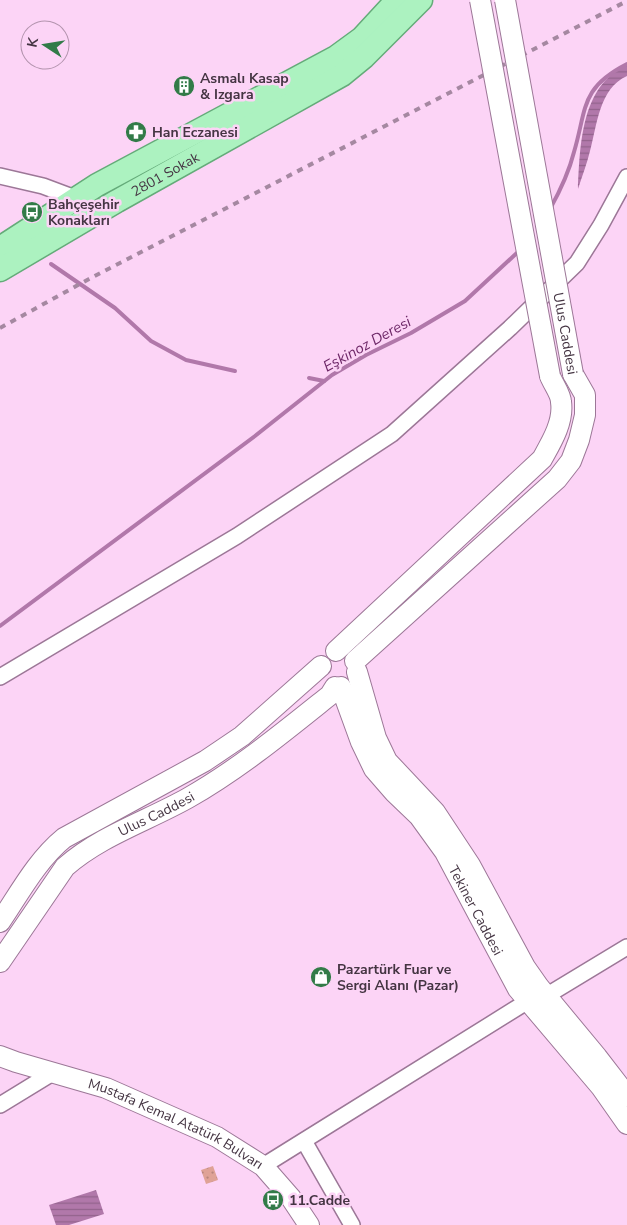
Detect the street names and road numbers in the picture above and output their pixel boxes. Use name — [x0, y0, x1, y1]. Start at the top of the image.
street label: 2801 Sokak — [128, 147, 203, 201]
street label: Ulus Caddesi — [549, 291, 582, 376]
street label: Ulus Caddesi — [115, 787, 198, 841]
street label: Tekiner Caddesi — [444, 862, 508, 959]
street label: Mustafa Kemal Atatürk Bulvarı — [86, 1074, 267, 1173]

